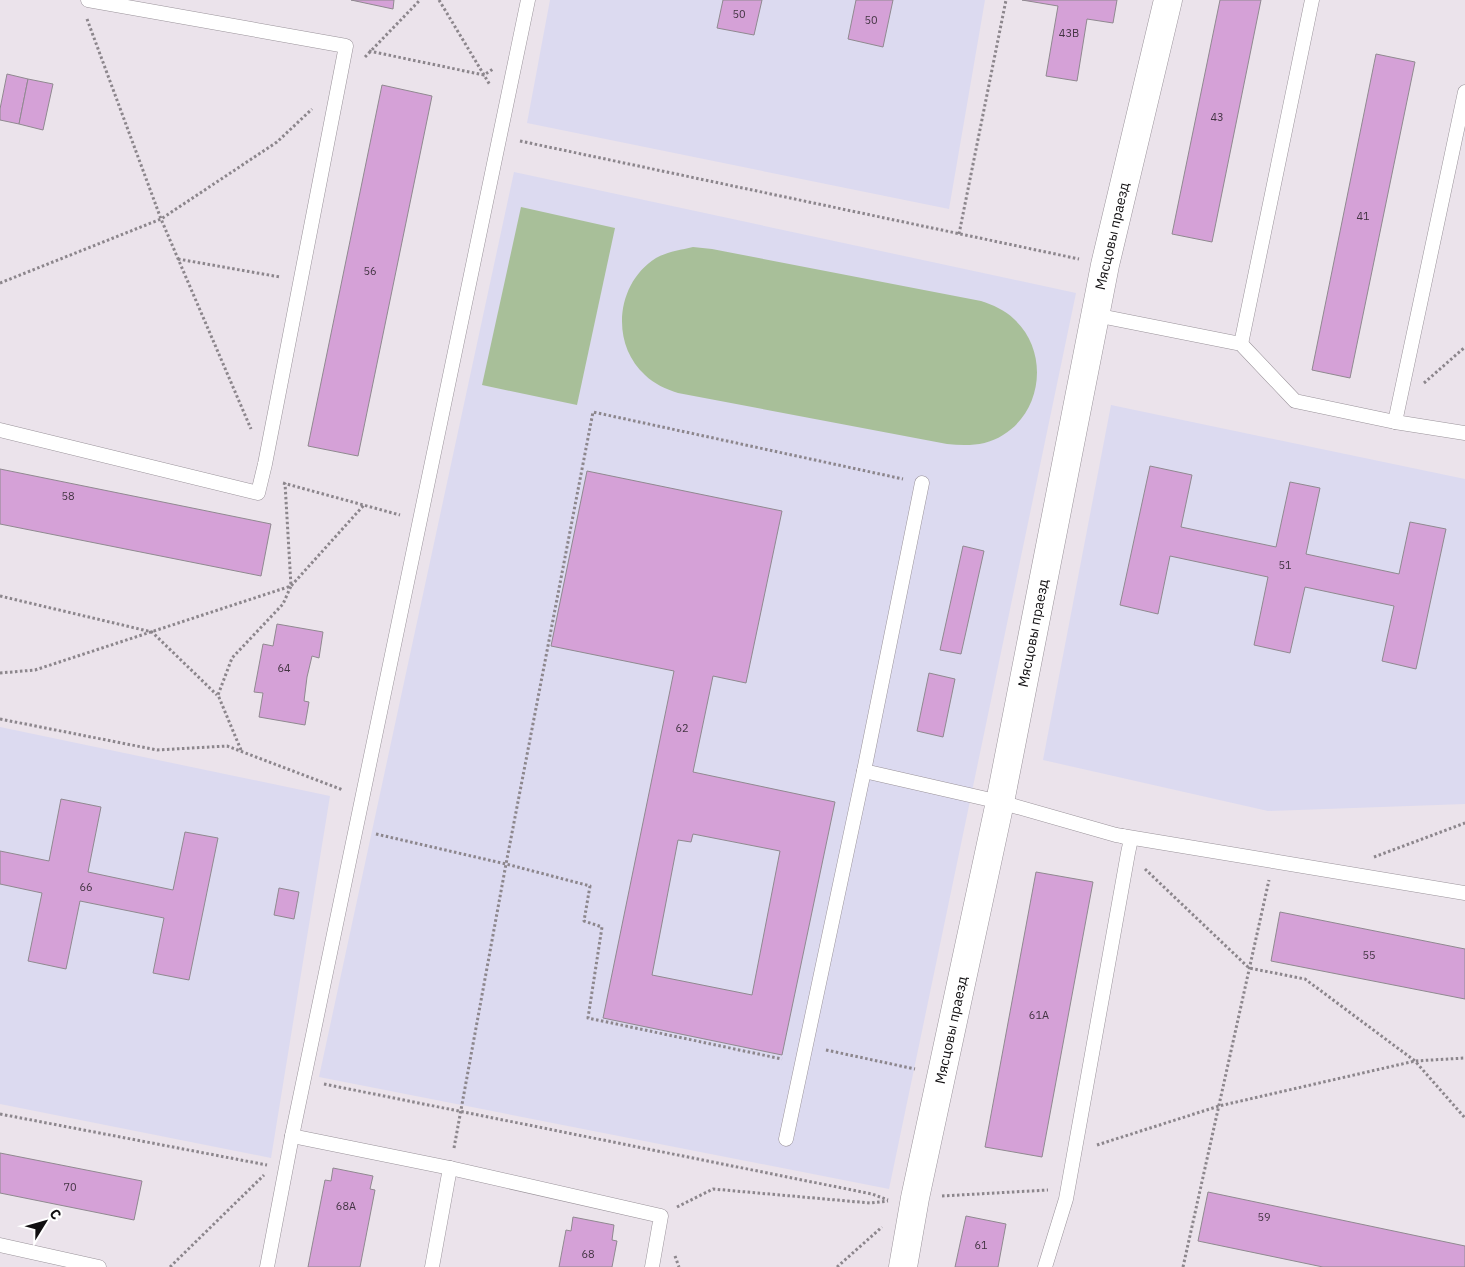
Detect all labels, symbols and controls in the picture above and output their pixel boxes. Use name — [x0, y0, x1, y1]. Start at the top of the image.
house number: 50 — [732, 7, 746, 21]
house number: 50 — [864, 13, 878, 27]
house number: 43В — [1059, 26, 1079, 40]
house number: 43 — [1210, 110, 1224, 124]
street label: Мясцовы праезд — [1091, 180, 1133, 292]
house number: 41 — [1356, 209, 1370, 223]
house number: 56 — [363, 264, 377, 278]
house number: 58 — [61, 489, 75, 503]
house number: 51 — [1278, 558, 1292, 572]
street label: Мясцовы праезд — [1014, 577, 1052, 689]
house number: 64 — [277, 661, 291, 675]
house number: 62 — [675, 721, 689, 735]
house number: 66 — [79, 880, 93, 894]
house number: 55 — [1362, 948, 1376, 962]
street label: Мясцовы праезд — [931, 974, 971, 1086]
house number: 61А — [1029, 1008, 1049, 1022]
house number: 70 — [63, 1180, 77, 1194]
north arrow — [20, 1197, 70, 1247]
house number: 68А — [336, 1199, 356, 1213]
text: С — [45, 1205, 65, 1223]
house number: 59 — [1257, 1210, 1271, 1224]
house number: 61 — [974, 1238, 988, 1252]
house number: 68 — [581, 1247, 595, 1261]

